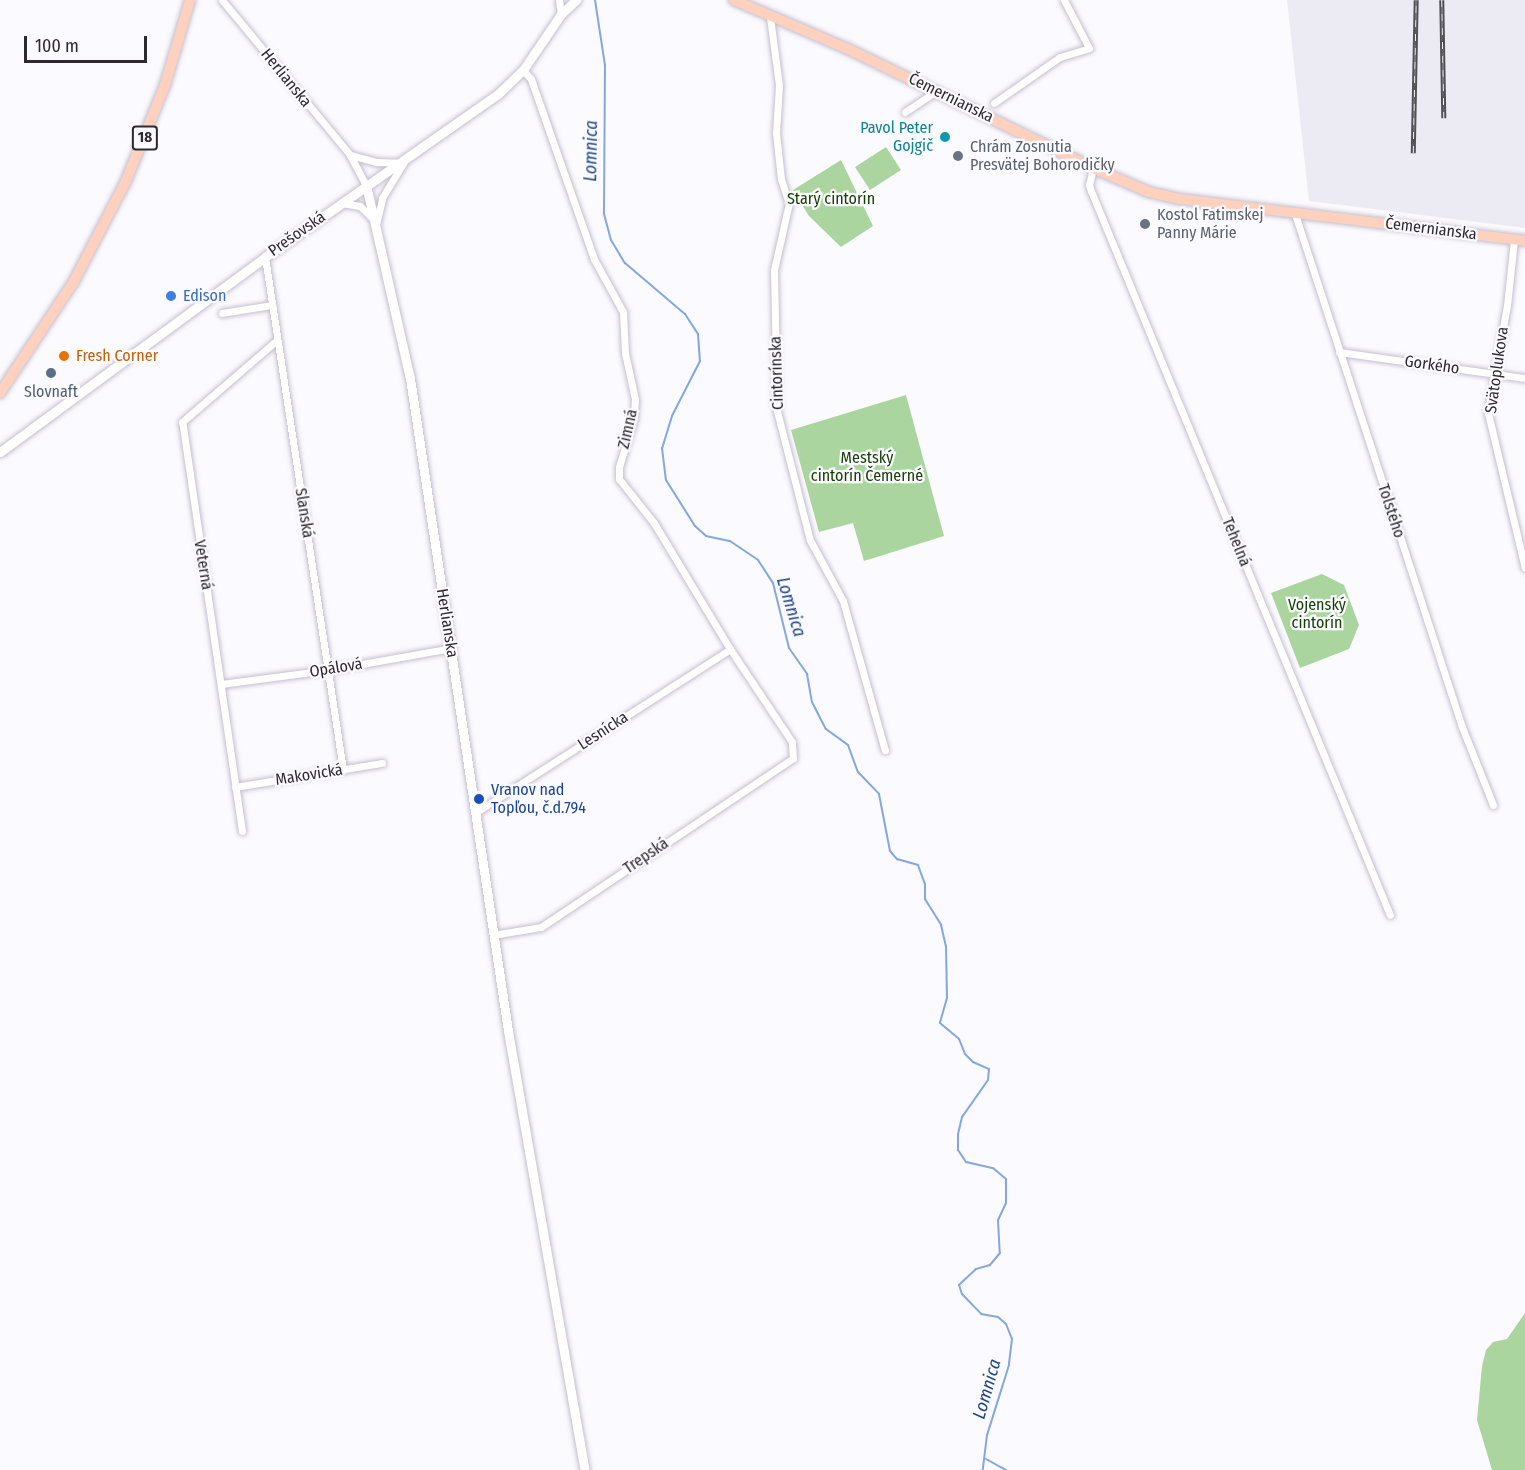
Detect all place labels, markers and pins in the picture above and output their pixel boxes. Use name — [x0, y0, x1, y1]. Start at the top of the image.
place label: Pavol Peter Gojgič — [860, 118, 933, 156]
marker: Pavol Peter Gojgič — [938, 130, 952, 144]
place label: Chrám Zosnutia Presvätej Bohorodičky — [970, 137, 1115, 175]
marker: Chrám Zosnutia Presvätej Bohorodičky — [951, 149, 965, 163]
place label: Kostol Fatimskej Panny Márie — [1157, 205, 1263, 243]
marker: Kostol Fatimskej Panny Márie — [1138, 217, 1152, 231]
place label: Edison — [183, 286, 226, 306]
marker: Edison — [164, 289, 178, 303]
place label: Fresh Corner — [76, 346, 158, 366]
marker: Fresh Corner — [57, 349, 71, 363]
marker: Slovnaft — [44, 366, 58, 380]
place label: Slovnaft — [24, 382, 78, 402]
place label: Vranov nad Topľou, č.d.794 — [491, 780, 586, 818]
marker: Vranov nad Topľou, č.d.794 — [472, 792, 486, 806]

